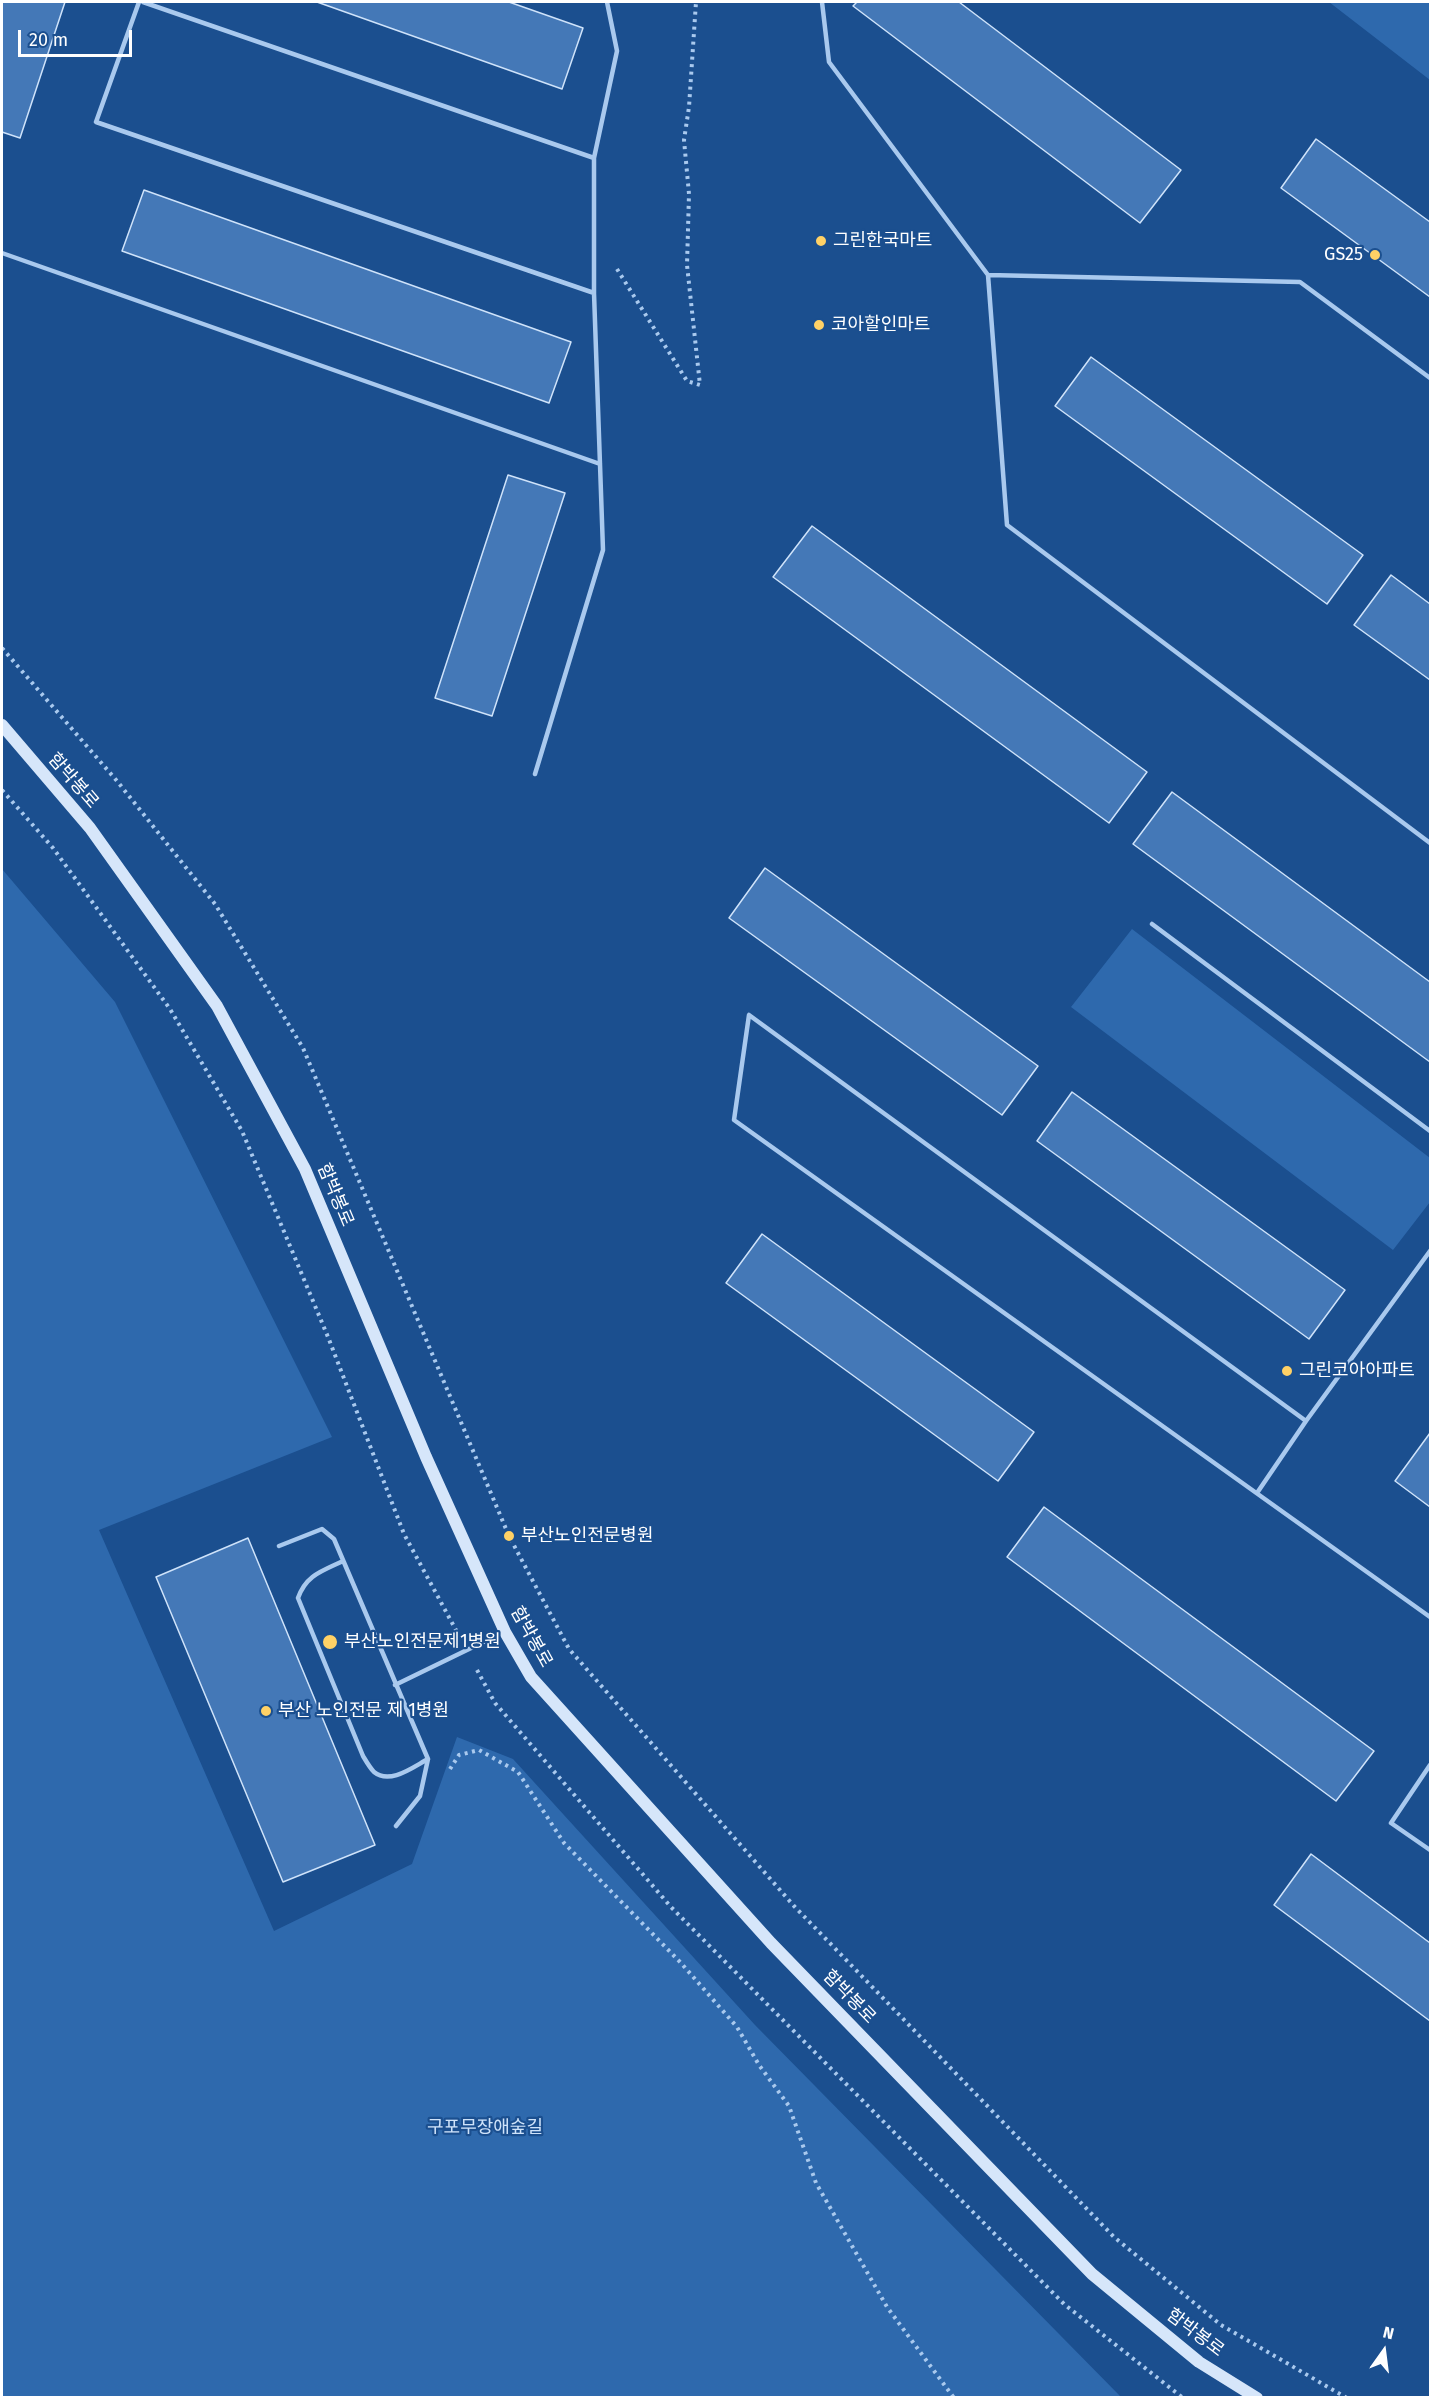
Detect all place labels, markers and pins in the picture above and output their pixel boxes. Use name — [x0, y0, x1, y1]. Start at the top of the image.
place label: 그린한국마트 — [833, 230, 932, 252]
marker: 그린한국마트 — [814, 234, 828, 248]
place label: GS25 — [1324, 244, 1363, 266]
marker: GS25 — [1368, 248, 1382, 262]
place label: 코아할인마트 — [831, 314, 930, 336]
marker: 코아할인마트 — [812, 318, 826, 332]
place label: 그린코아아파트 — [1299, 1360, 1415, 1382]
marker: 그린코아아파트 — [1280, 1364, 1294, 1378]
place label: 부산노인전문병원 — [521, 1525, 653, 1547]
marker: 부산노인전문병원 — [502, 1529, 516, 1543]
place label: 부산노인전문제1병원 — [344, 1631, 501, 1653]
marker: 부산노인전문제1병원 — [321, 1633, 339, 1651]
place label: 부산 노인전문 제 1병원 — [278, 1700, 449, 1722]
marker: 부산 노인전문 제 1병원 — [259, 1704, 273, 1718]

